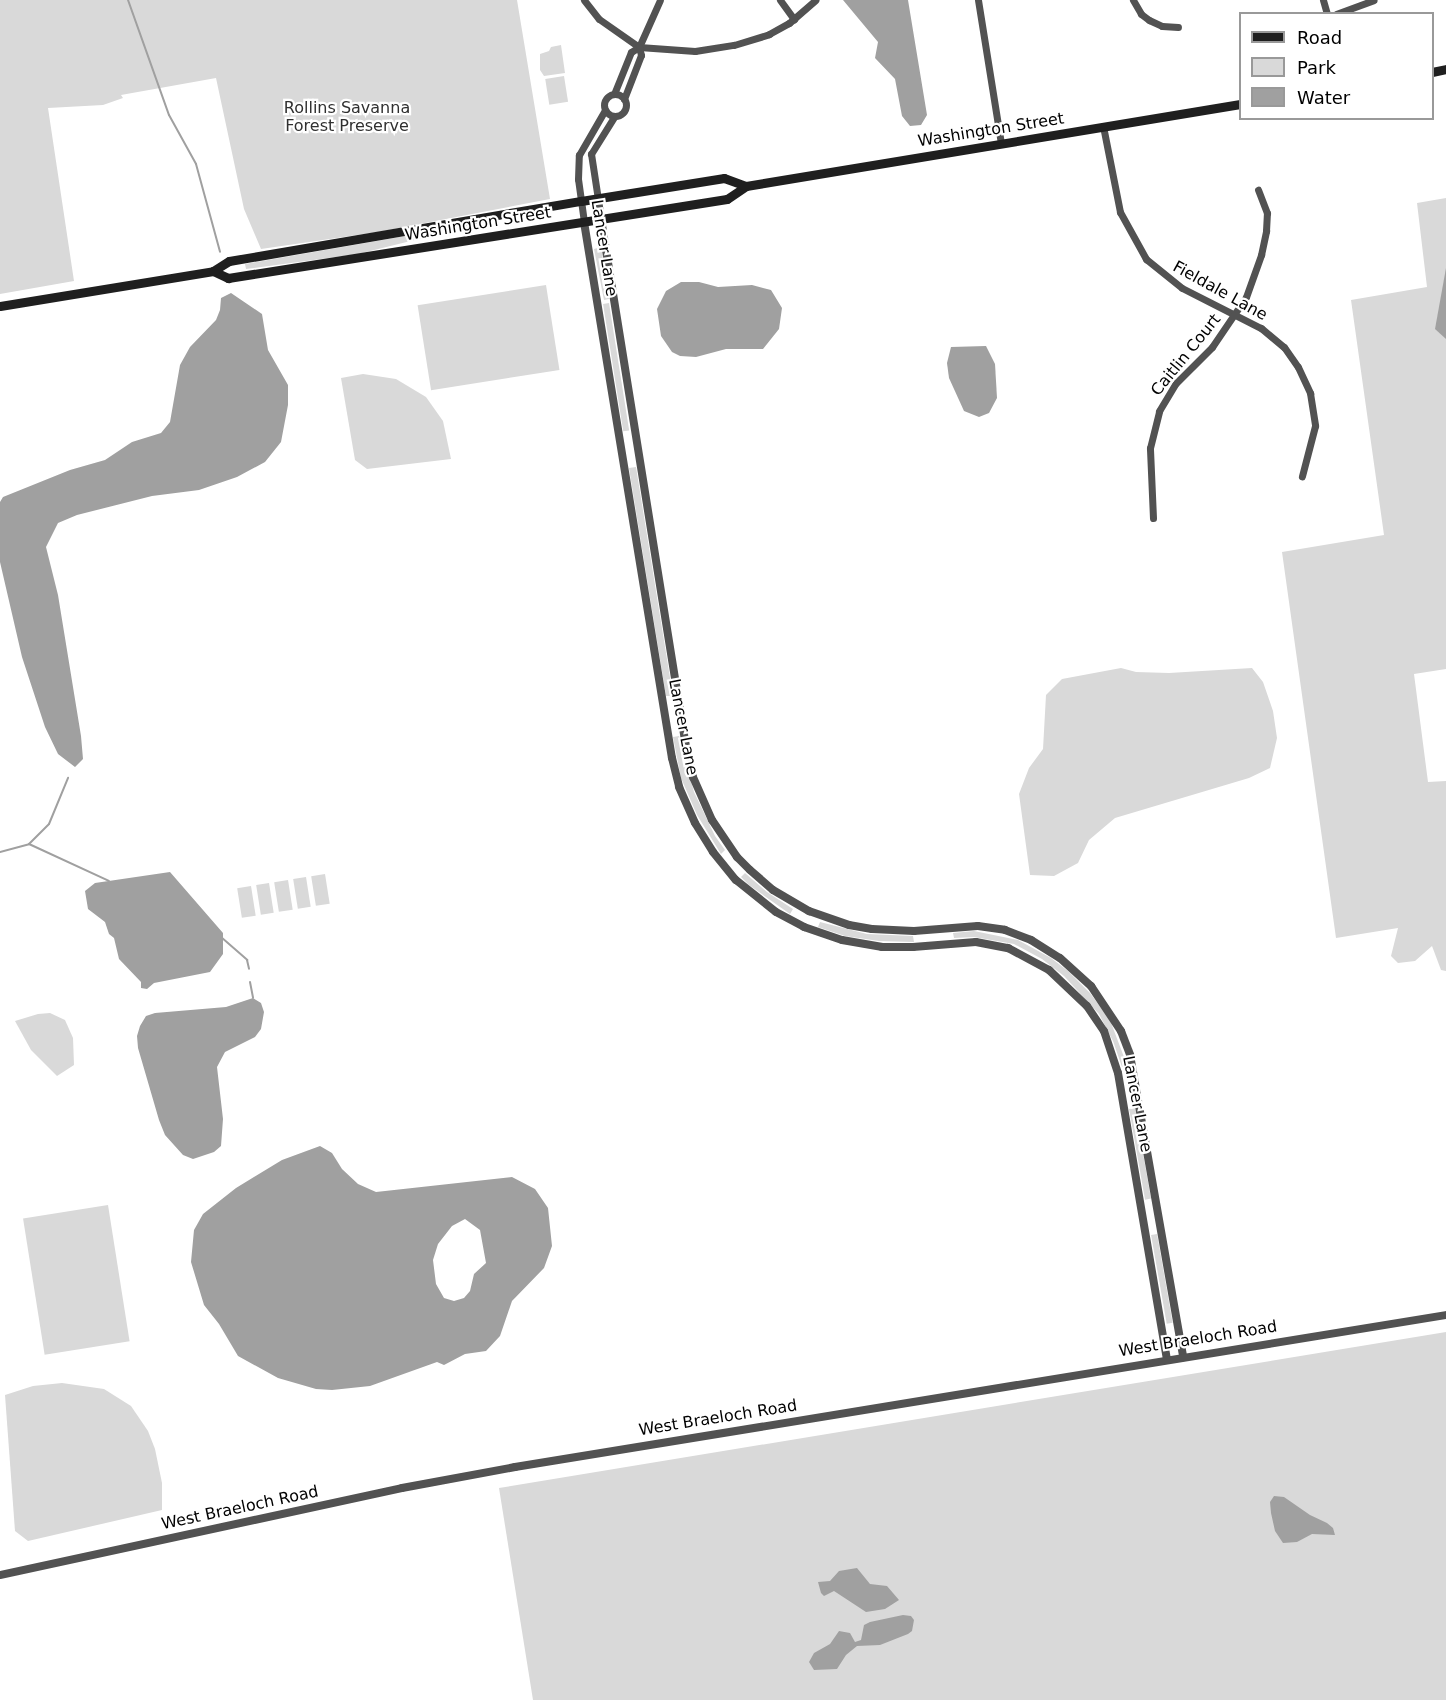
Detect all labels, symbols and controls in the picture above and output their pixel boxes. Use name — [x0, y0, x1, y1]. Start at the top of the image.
legend — [1239, 12, 1434, 120]
text: Road — [1297, 27, 1342, 48]
text: Park — [1297, 57, 1336, 78]
text: Water — [1297, 87, 1350, 108]
park label: Rollins Savanna Forest Preserve — [284, 98, 410, 136]
street label: Washington Street — [917, 109, 1065, 151]
street label: Lancer Lane — [587, 198, 621, 298]
street label: Washington Street — [404, 203, 552, 245]
street label: Fieldale Lane — [1170, 257, 1270, 325]
street label: Caitlin Court — [1147, 310, 1225, 400]
street label: Lancer Lane — [664, 677, 702, 777]
street label: Lancer Lane — [1118, 1054, 1156, 1154]
street label: West Braeloch Road — [1117, 1317, 1279, 1361]
street label: West Braeloch Road — [637, 1396, 799, 1440]
street label: West Braeloch Road — [160, 1482, 320, 1534]

